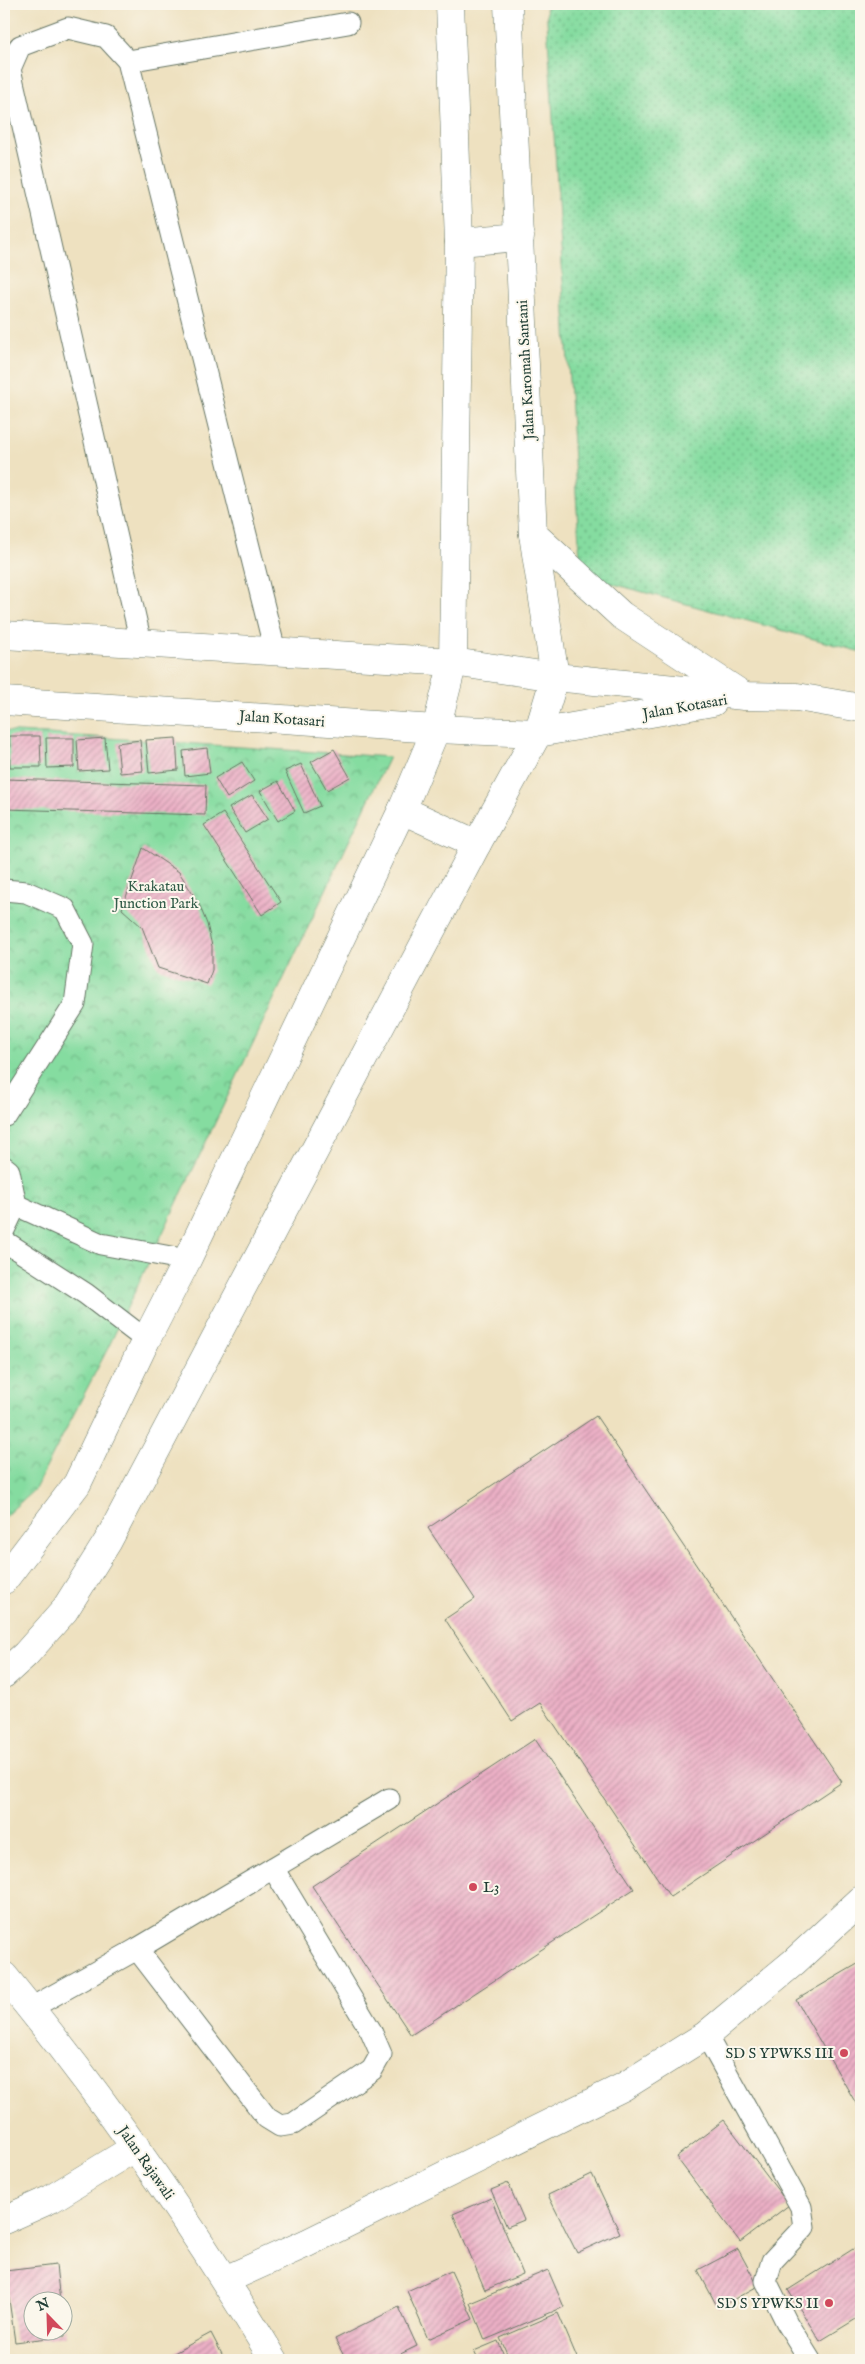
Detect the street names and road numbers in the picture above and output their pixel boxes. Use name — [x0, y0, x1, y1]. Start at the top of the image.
street label: Jalan Karomah Santani — [513, 300, 539, 442]
street label: Jalan Kotasari — [639, 690, 729, 724]
street label: Jalan Kotasari — [237, 706, 325, 731]
street label: Jalan Rajawali — [112, 2121, 178, 2204]

